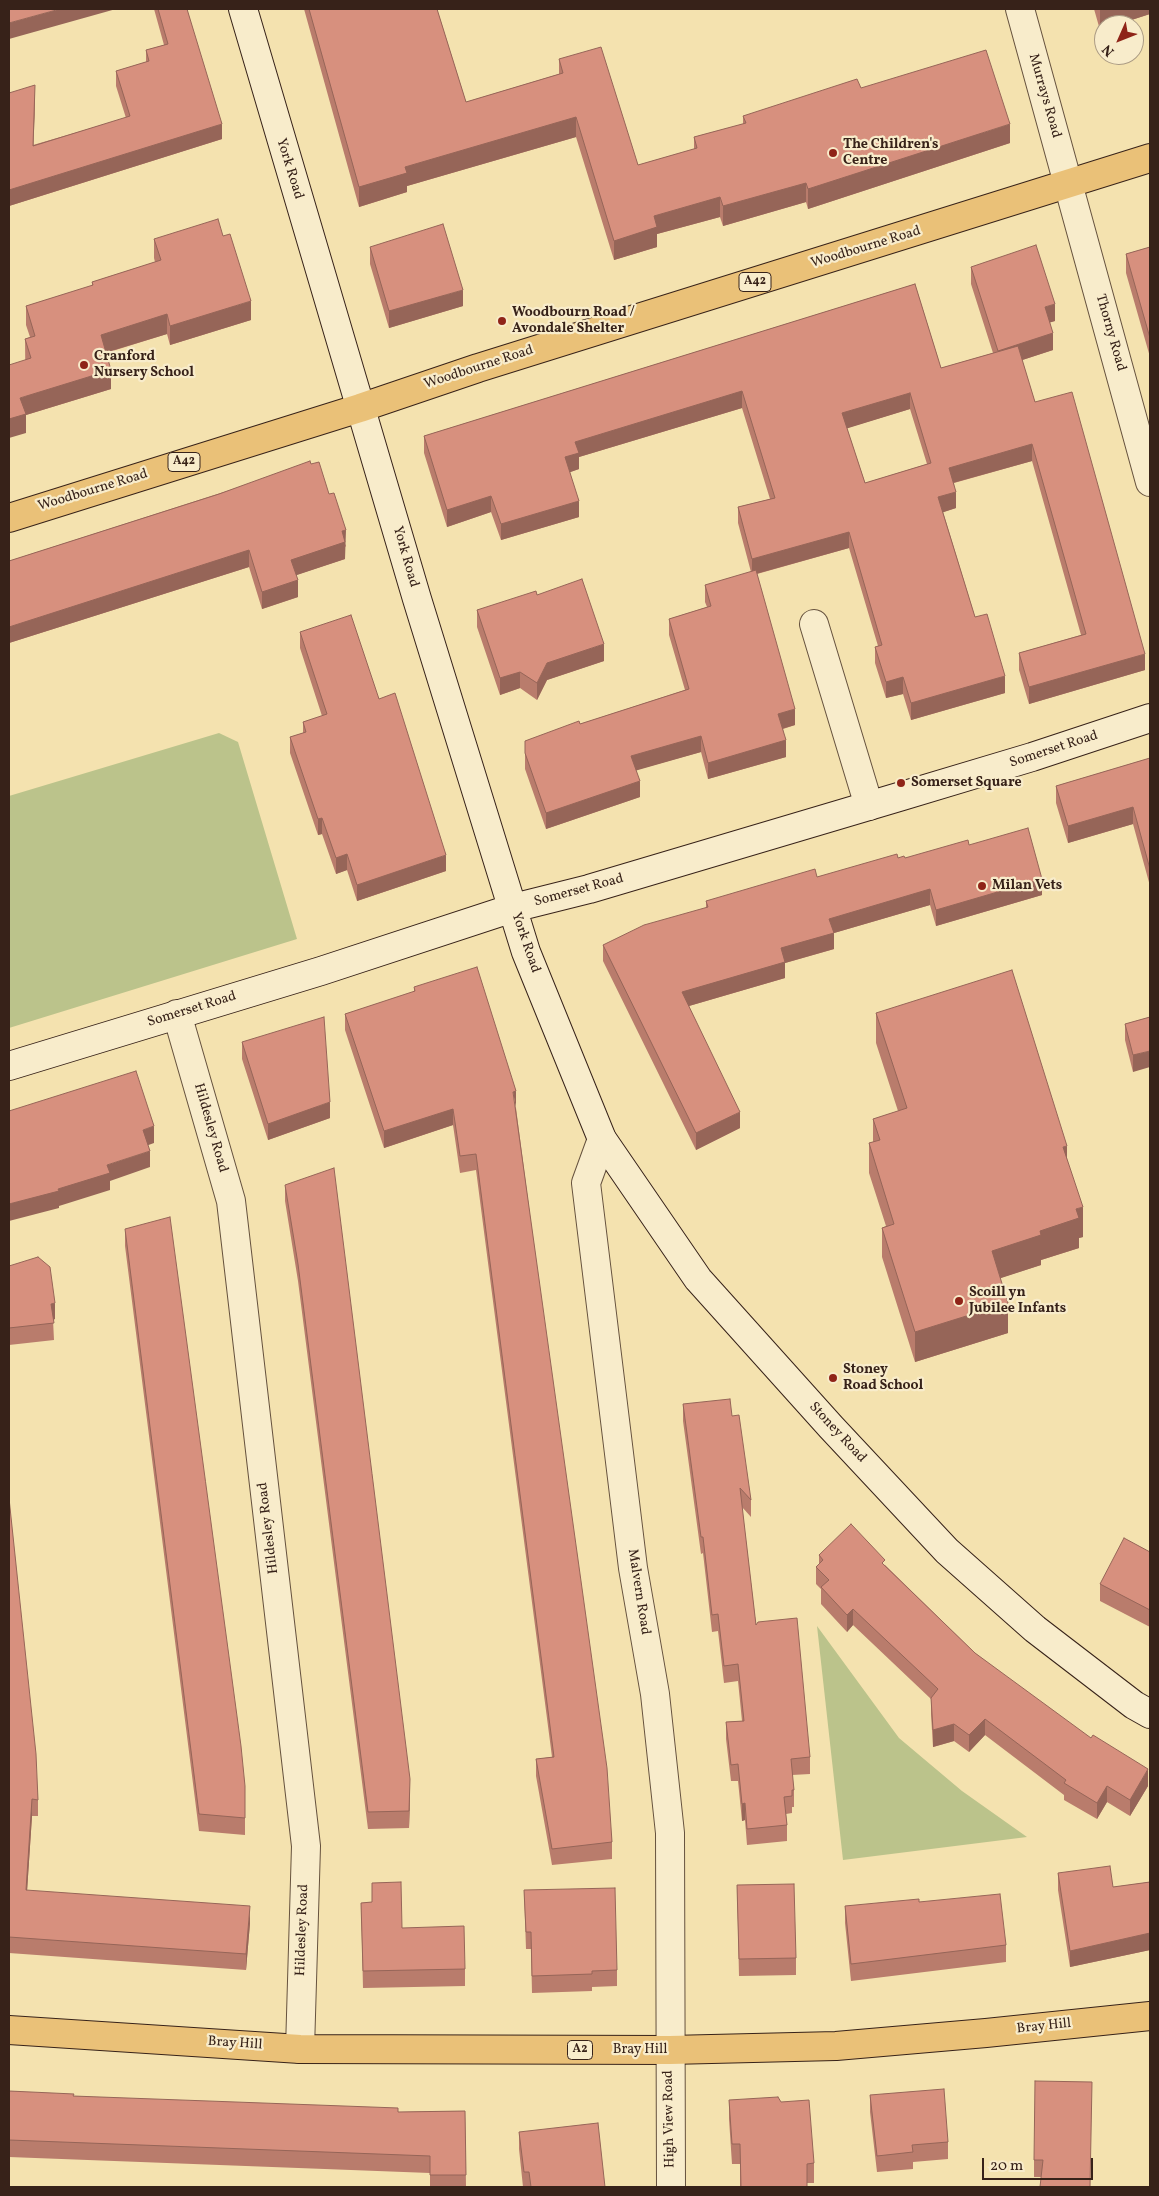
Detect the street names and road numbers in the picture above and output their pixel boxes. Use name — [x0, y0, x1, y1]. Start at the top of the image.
street label: Murrays Road — [1024, 52, 1064, 140]
street label: York Road — [272, 136, 306, 202]
street label: Woodbourne Road — [809, 223, 923, 273]
road number: A42 — [739, 272, 771, 292]
street label: Thorny Road — [1091, 293, 1129, 373]
street label: Woodbourne Road — [422, 342, 536, 394]
road number: A42 — [168, 452, 200, 472]
street label: Woodbourne Road — [36, 466, 150, 516]
street label: York Road — [388, 524, 422, 590]
street label: Somerset Road — [1008, 728, 1100, 772]
street label: Somerset Road — [532, 871, 626, 911]
street label: York Road — [507, 911, 543, 975]
street label: Somerset Road — [146, 989, 238, 1031]
street label: Hildesley Road — [189, 1081, 231, 1175]
street label: Stoney Road — [805, 1399, 869, 1467]
street label: Hildesley Road — [255, 1481, 283, 1575]
street label: Malvern Road — [623, 1548, 653, 1636]
street label: Hildesley Road — [293, 1884, 313, 1976]
street label: Bray Hill — [1016, 2016, 1072, 2038]
street label: Bray Hill — [207, 2034, 263, 2054]
road number: A2 — [568, 2040, 592, 2060]
street label: Bray Hill — [613, 2042, 667, 2058]
street label: High View Road — [661, 2070, 679, 2168]

